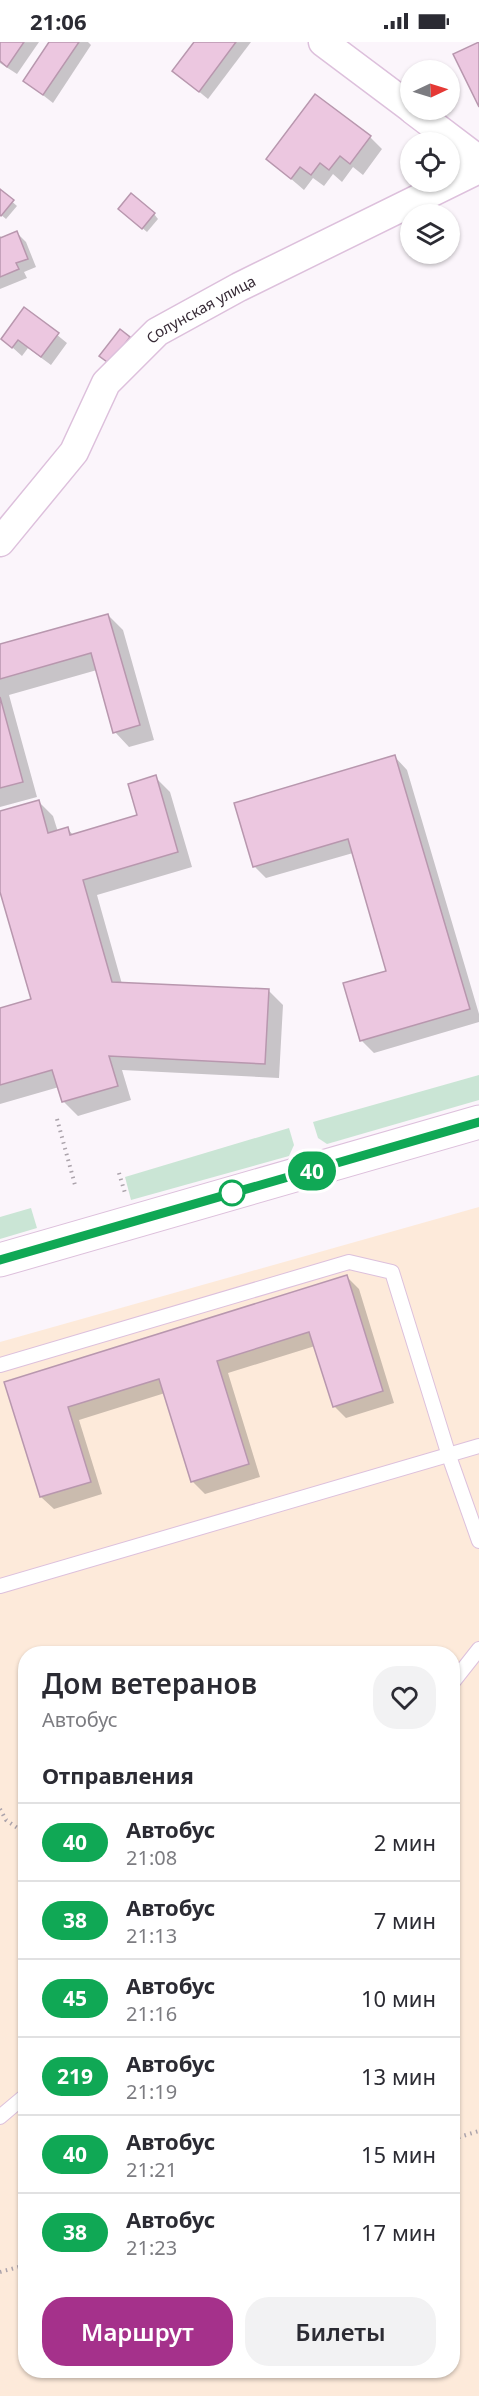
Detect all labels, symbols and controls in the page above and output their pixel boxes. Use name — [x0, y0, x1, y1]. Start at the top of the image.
text: 21:06 — [30, 6, 87, 36]
north arrow — [400, 60, 460, 120]
map controls — [400, 60, 460, 264]
button: locate — [400, 132, 460, 192]
button: layers — [400, 204, 460, 264]
street label: Солунская улица — [141, 270, 259, 348]
line badge: 40 — [285, 1152, 339, 1190]
text: 40 — [300, 1157, 324, 1185]
unlabelled marker — [219, 1180, 245, 1206]
text: Дом ветеранов — [42, 1664, 257, 1702]
button: heart — [373, 1666, 436, 1729]
text: Автобус — [42, 1706, 118, 1733]
text: Отправления — [42, 1760, 194, 1790]
text: Автобус — [126, 1814, 215, 1844]
text: 2 мин — [374, 1827, 436, 1857]
text: 40 — [63, 1828, 87, 1856]
text: 21:08 — [126, 1844, 177, 1871]
text: Автобус — [126, 1892, 215, 1922]
text: 7 мин — [374, 1905, 436, 1935]
text: 38 — [63, 1906, 87, 1934]
text: 21:13 — [126, 1922, 177, 1949]
text: Автобус — [126, 1970, 215, 2000]
text: 10 мин — [361, 1983, 436, 2013]
text: 45 — [63, 1984, 87, 2012]
text: 21:16 — [126, 2000, 177, 2027]
text: Автобус — [126, 2048, 215, 2078]
text: 13 мин — [361, 2061, 436, 2091]
text: 219 — [57, 2062, 93, 2090]
text: 21:19 — [126, 2078, 177, 2105]
text: Автобус — [126, 2126, 215, 2156]
text: 15 мин — [361, 2139, 436, 2169]
text: 40 — [63, 2140, 87, 2168]
text: 21:21 — [126, 2156, 177, 2183]
text: Автобус — [126, 2204, 215, 2234]
text: 17 мин — [361, 2217, 436, 2247]
text: 38 — [63, 2218, 87, 2246]
text: 21:23 — [126, 2234, 177, 2261]
button: Маршрут — [42, 2297, 233, 2366]
button: Билеты — [245, 2297, 436, 2366]

